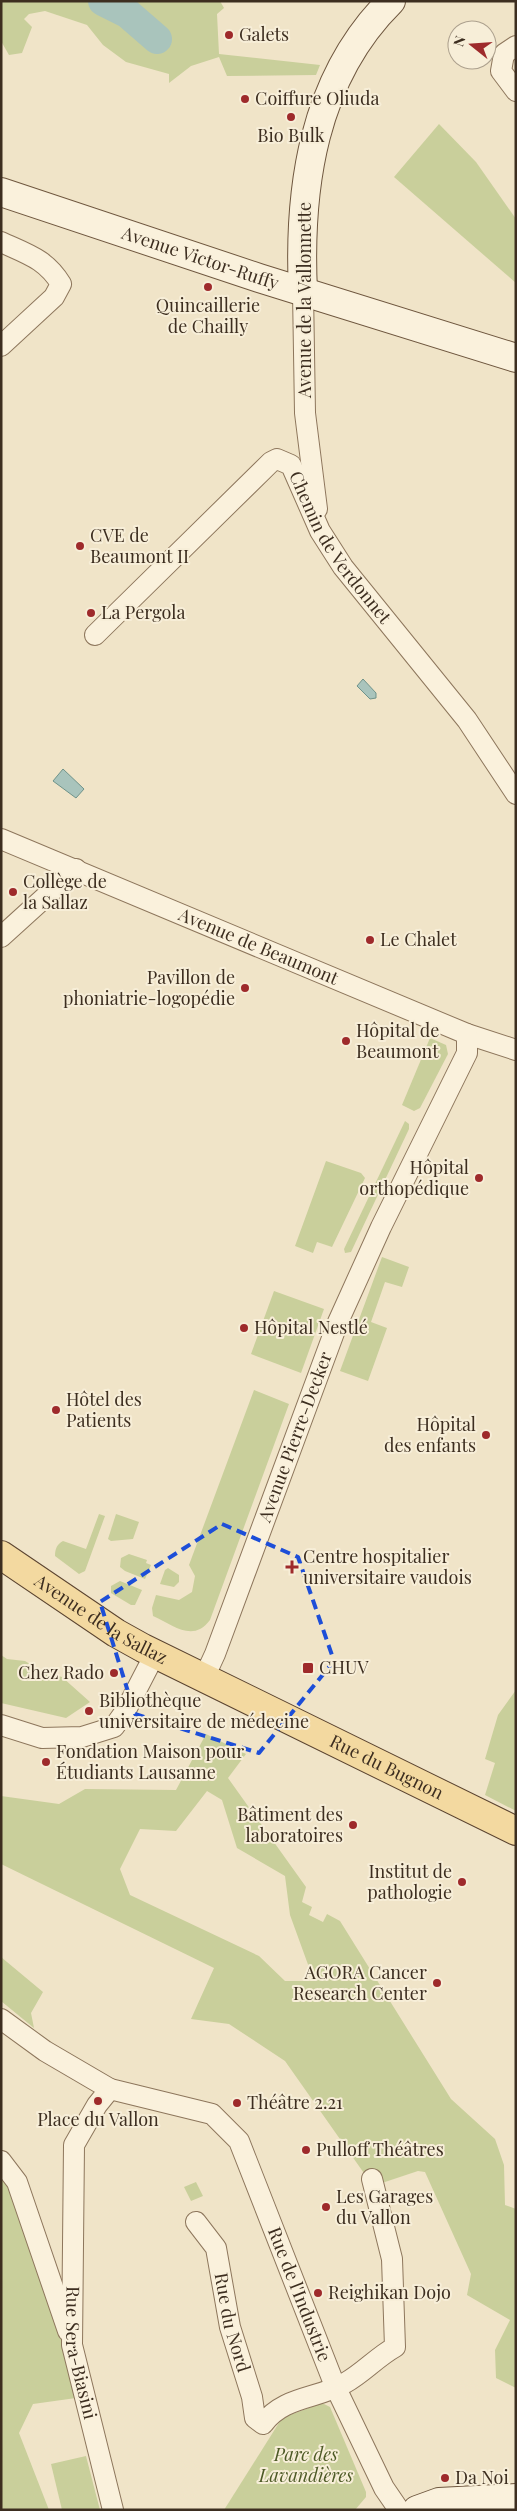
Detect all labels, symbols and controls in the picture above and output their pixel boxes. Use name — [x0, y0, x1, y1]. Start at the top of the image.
north arrow — [447, 20, 497, 70]
place label: Galets — [239, 22, 289, 46]
marker: Galets — [223, 29, 235, 41]
text: N — [449, 33, 470, 49]
place label: Coiffure Oliuda — [255, 86, 379, 110]
marker: Coiffure Oliuda — [239, 93, 251, 105]
marker: Bio Bulk — [285, 111, 297, 123]
place label: Bio Bulk — [257, 123, 325, 147]
street label: Avenue de la Vallonnette — [292, 202, 316, 399]
street label: Avenue Victor-Ruffy — [118, 220, 282, 294]
marker: Quincaillerie de Chailly — [202, 281, 214, 293]
place label: Quincaillerie de Chailly — [156, 293, 260, 338]
street label: Chemin de Verdonnet — [284, 467, 397, 629]
place label: CVE de Beaumont II — [90, 523, 189, 568]
marker: CVE de Beaumont II — [74, 540, 86, 552]
place label: La Pergola — [101, 600, 185, 624]
marker: La Pergola — [85, 607, 97, 619]
place label: Collège de la Sallaz — [23, 869, 107, 914]
marker: Collège de la Sallaz — [7, 886, 19, 898]
street label: Avenue de Beaumont — [174, 901, 343, 990]
place label: Le Chalet — [380, 927, 457, 951]
marker: Le Chalet — [364, 934, 376, 946]
place label: Pavillon de phoniatrie-logopédie — [63, 965, 235, 1010]
marker: Pavillon de phoniatrie-logopédie — [239, 982, 251, 994]
place label: Hôpital de Beaumont — [356, 1018, 439, 1063]
marker: Hôpital de Beaumont — [340, 1035, 352, 1047]
place label: Hôpital orthopédique — [359, 1155, 469, 1200]
marker: Hôpital orthopédique — [473, 1172, 485, 1184]
place label: Hôpital Nestlé — [254, 1315, 368, 1339]
marker: Hôpital Nestlé — [238, 1322, 250, 1334]
street label: Avenue Pierre-Decker — [252, 1348, 337, 1526]
place label: Hôtel des Patients — [66, 1387, 142, 1432]
marker: Hôtel des Patients — [50, 1404, 62, 1416]
place label: Hôpital des enfants — [384, 1412, 476, 1457]
marker: Hôpital des enfants — [480, 1429, 492, 1441]
place label: Centre hospitalier universitaire vaudois — [303, 1544, 472, 1589]
marker: Centre hospitalier universitaire vaudois — [285, 1560, 299, 1574]
street label: Avenue de la Sallaz — [29, 1568, 171, 1669]
place label: CHUV — [319, 1655, 369, 1679]
place label: Chez Rado — [18, 1660, 104, 1684]
marker: CHUV — [301, 1661, 315, 1675]
marker: Chez Rado — [108, 1667, 120, 1679]
place label: Bibliothèque universitaire de médecine — [99, 1688, 309, 1733]
marker: Bibliothèque universitaire de médecine — [83, 1705, 95, 1717]
street label: Rue du Bugnon — [326, 1729, 448, 1805]
place label: Fondation Maison pour Étudiants Lausanne — [56, 1739, 244, 1784]
marker: Fondation Maison pour Étudiants Lausanne — [40, 1756, 52, 1768]
place label: Bâtiment des laboratoires — [237, 1802, 343, 1847]
marker: Bâtiment des laboratoires — [347, 1819, 359, 1831]
place label: Institut de pathologie — [367, 1859, 452, 1904]
marker: Institut de pathologie — [456, 1876, 468, 1888]
place label: AGORA Cancer Research Center — [293, 1960, 427, 2005]
marker: AGORA Cancer Research Center — [431, 1977, 443, 1989]
place label: Théâtre 2.21 — [247, 2090, 343, 2114]
marker: Place du Vallon — [92, 2095, 104, 2107]
marker: Théâtre 2.21 — [231, 2097, 243, 2109]
place label: Place du Vallon — [37, 2107, 159, 2131]
place label: Pulloff Théâtres — [316, 2137, 444, 2161]
marker: Pulloff Théâtres — [300, 2144, 312, 2156]
place label: Les Garages du Vallon — [336, 2184, 433, 2229]
marker: Les Garages du Vallon — [320, 2201, 332, 2213]
street label: Rue de l'Industrie — [263, 2223, 337, 2365]
street label: Rue du Nord — [210, 2271, 257, 2375]
place label: Reighikan Dojo — [328, 2280, 451, 2304]
street label: Rue Sera-Biasini — [61, 2286, 103, 2421]
marker: Reighikan Dojo — [312, 2287, 324, 2299]
park label: Parc des Lavandières — [258, 2442, 353, 2487]
place label: Da Noi — [455, 2465, 509, 2489]
marker: Da Noi — [439, 2472, 451, 2484]

